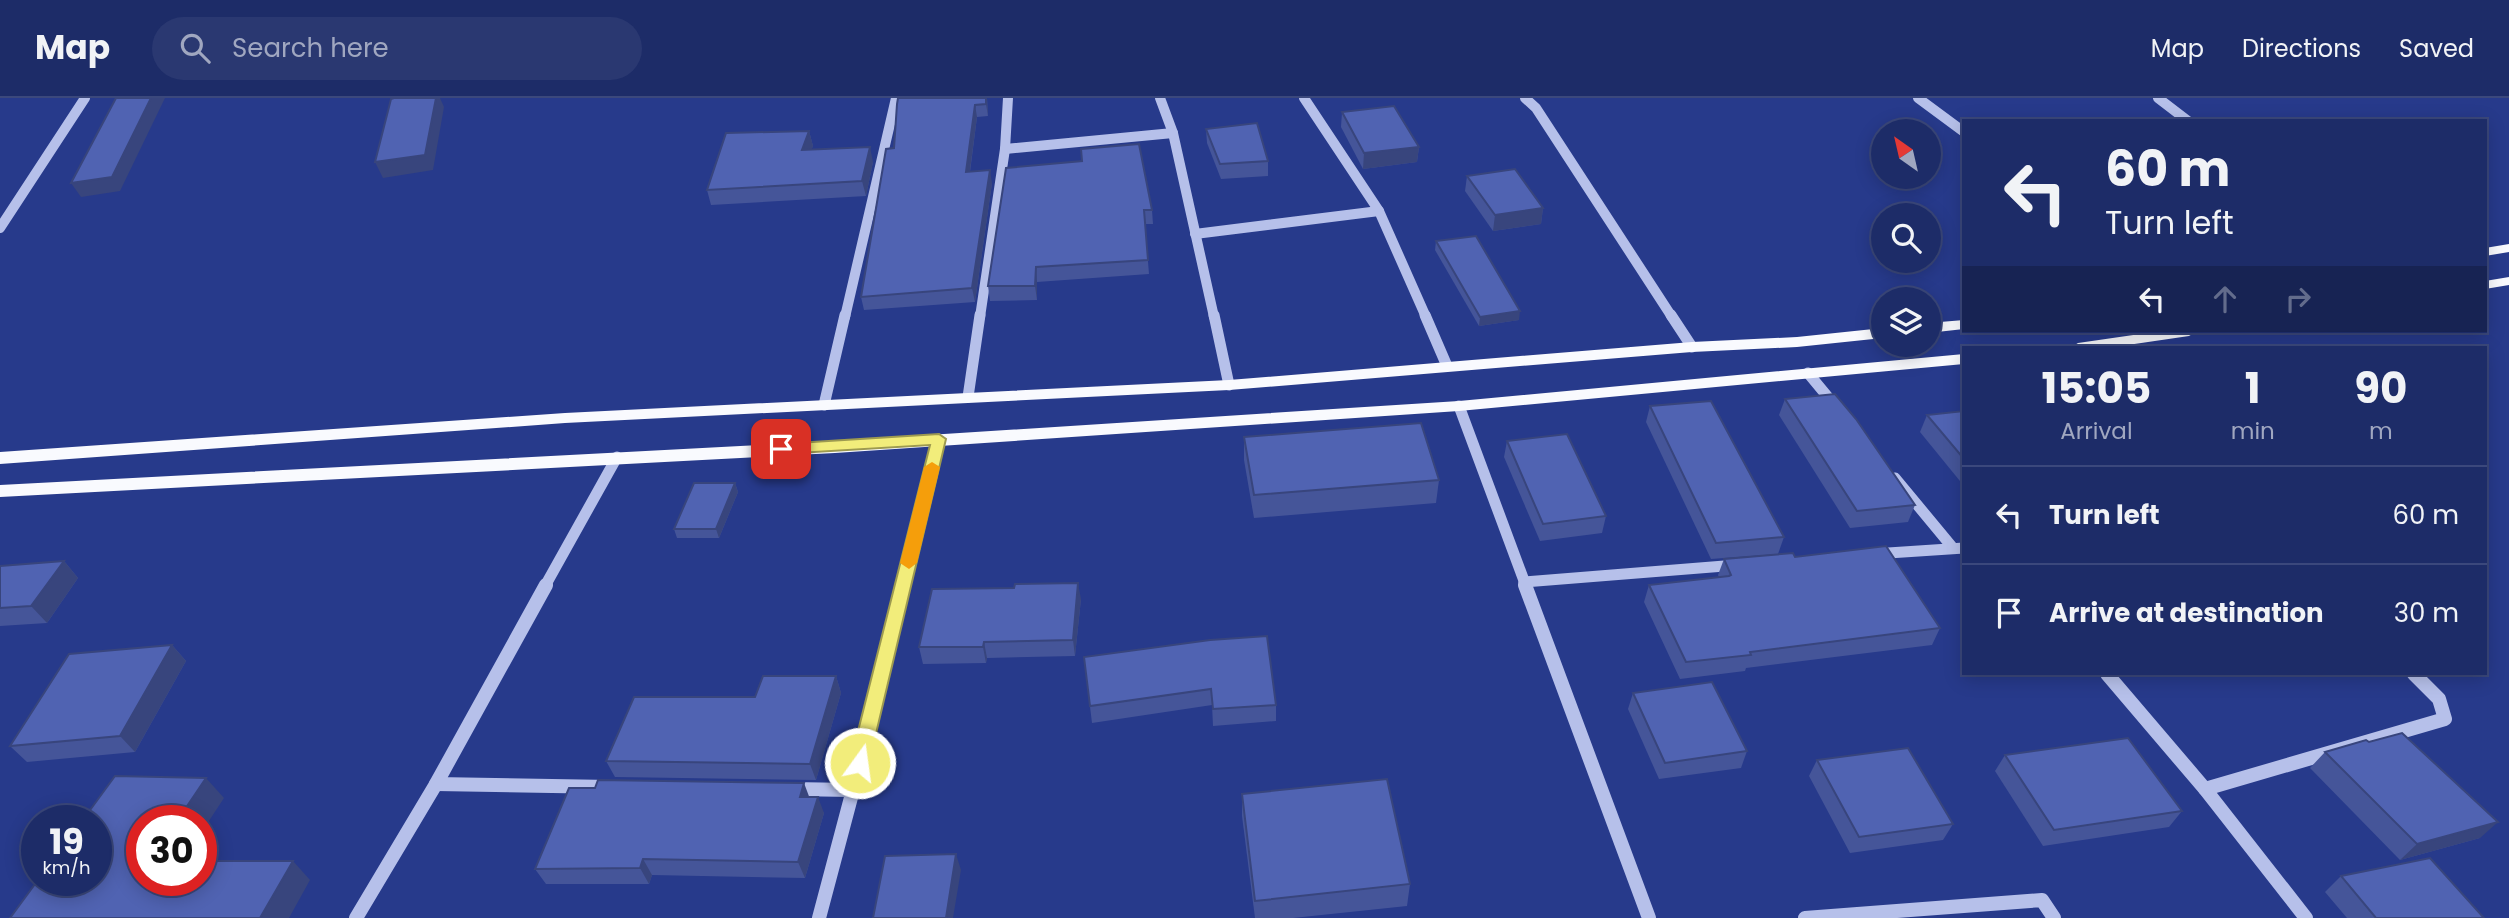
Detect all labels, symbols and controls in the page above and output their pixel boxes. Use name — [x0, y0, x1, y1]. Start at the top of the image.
search box — [152, 17, 642, 80]
text: Map — [35, 24, 110, 71]
icon: search — [176, 29, 214, 67]
text: Search here — [232, 30, 389, 66]
text: Map — [2151, 32, 2204, 65]
text: Directions — [2242, 32, 2361, 65]
text: Saved — [2399, 32, 2474, 65]
north arrow — [1871, 119, 1941, 189]
map controls — [1871, 119, 1941, 357]
text: 60 m — [2105, 135, 2230, 203]
icon: left — [1990, 147, 2081, 238]
text: Turn left — [2105, 200, 2234, 245]
button: search — [1871, 203, 1941, 273]
icon: left — [2133, 280, 2171, 318]
icon: ahead — [2206, 280, 2244, 318]
icon: right — [2279, 280, 2317, 318]
button: layers — [1871, 287, 1941, 357]
text: 15:05 — [2041, 359, 2151, 418]
text: 1 — [2245, 359, 2261, 418]
text: 90 — [2354, 359, 2407, 418]
text: Arrival — [2060, 415, 2133, 447]
text: min — [2231, 415, 2275, 447]
text: m — [2369, 415, 2393, 447]
pin — [751, 419, 811, 479]
icon: arrive — [762, 430, 800, 468]
icon: left — [1990, 496, 2028, 534]
text: Turn left — [2049, 497, 2160, 533]
text: 60 m — [2392, 497, 2459, 533]
icon: arrive — [1990, 594, 2028, 632]
text: Arrive at destination — [2049, 595, 2324, 631]
text: 30 m — [2394, 595, 2459, 631]
position arrow — [823, 726, 897, 800]
speed limit sign: 30 — [126, 805, 217, 896]
text: 19 — [49, 817, 84, 866]
text: km/h — [43, 855, 90, 880]

